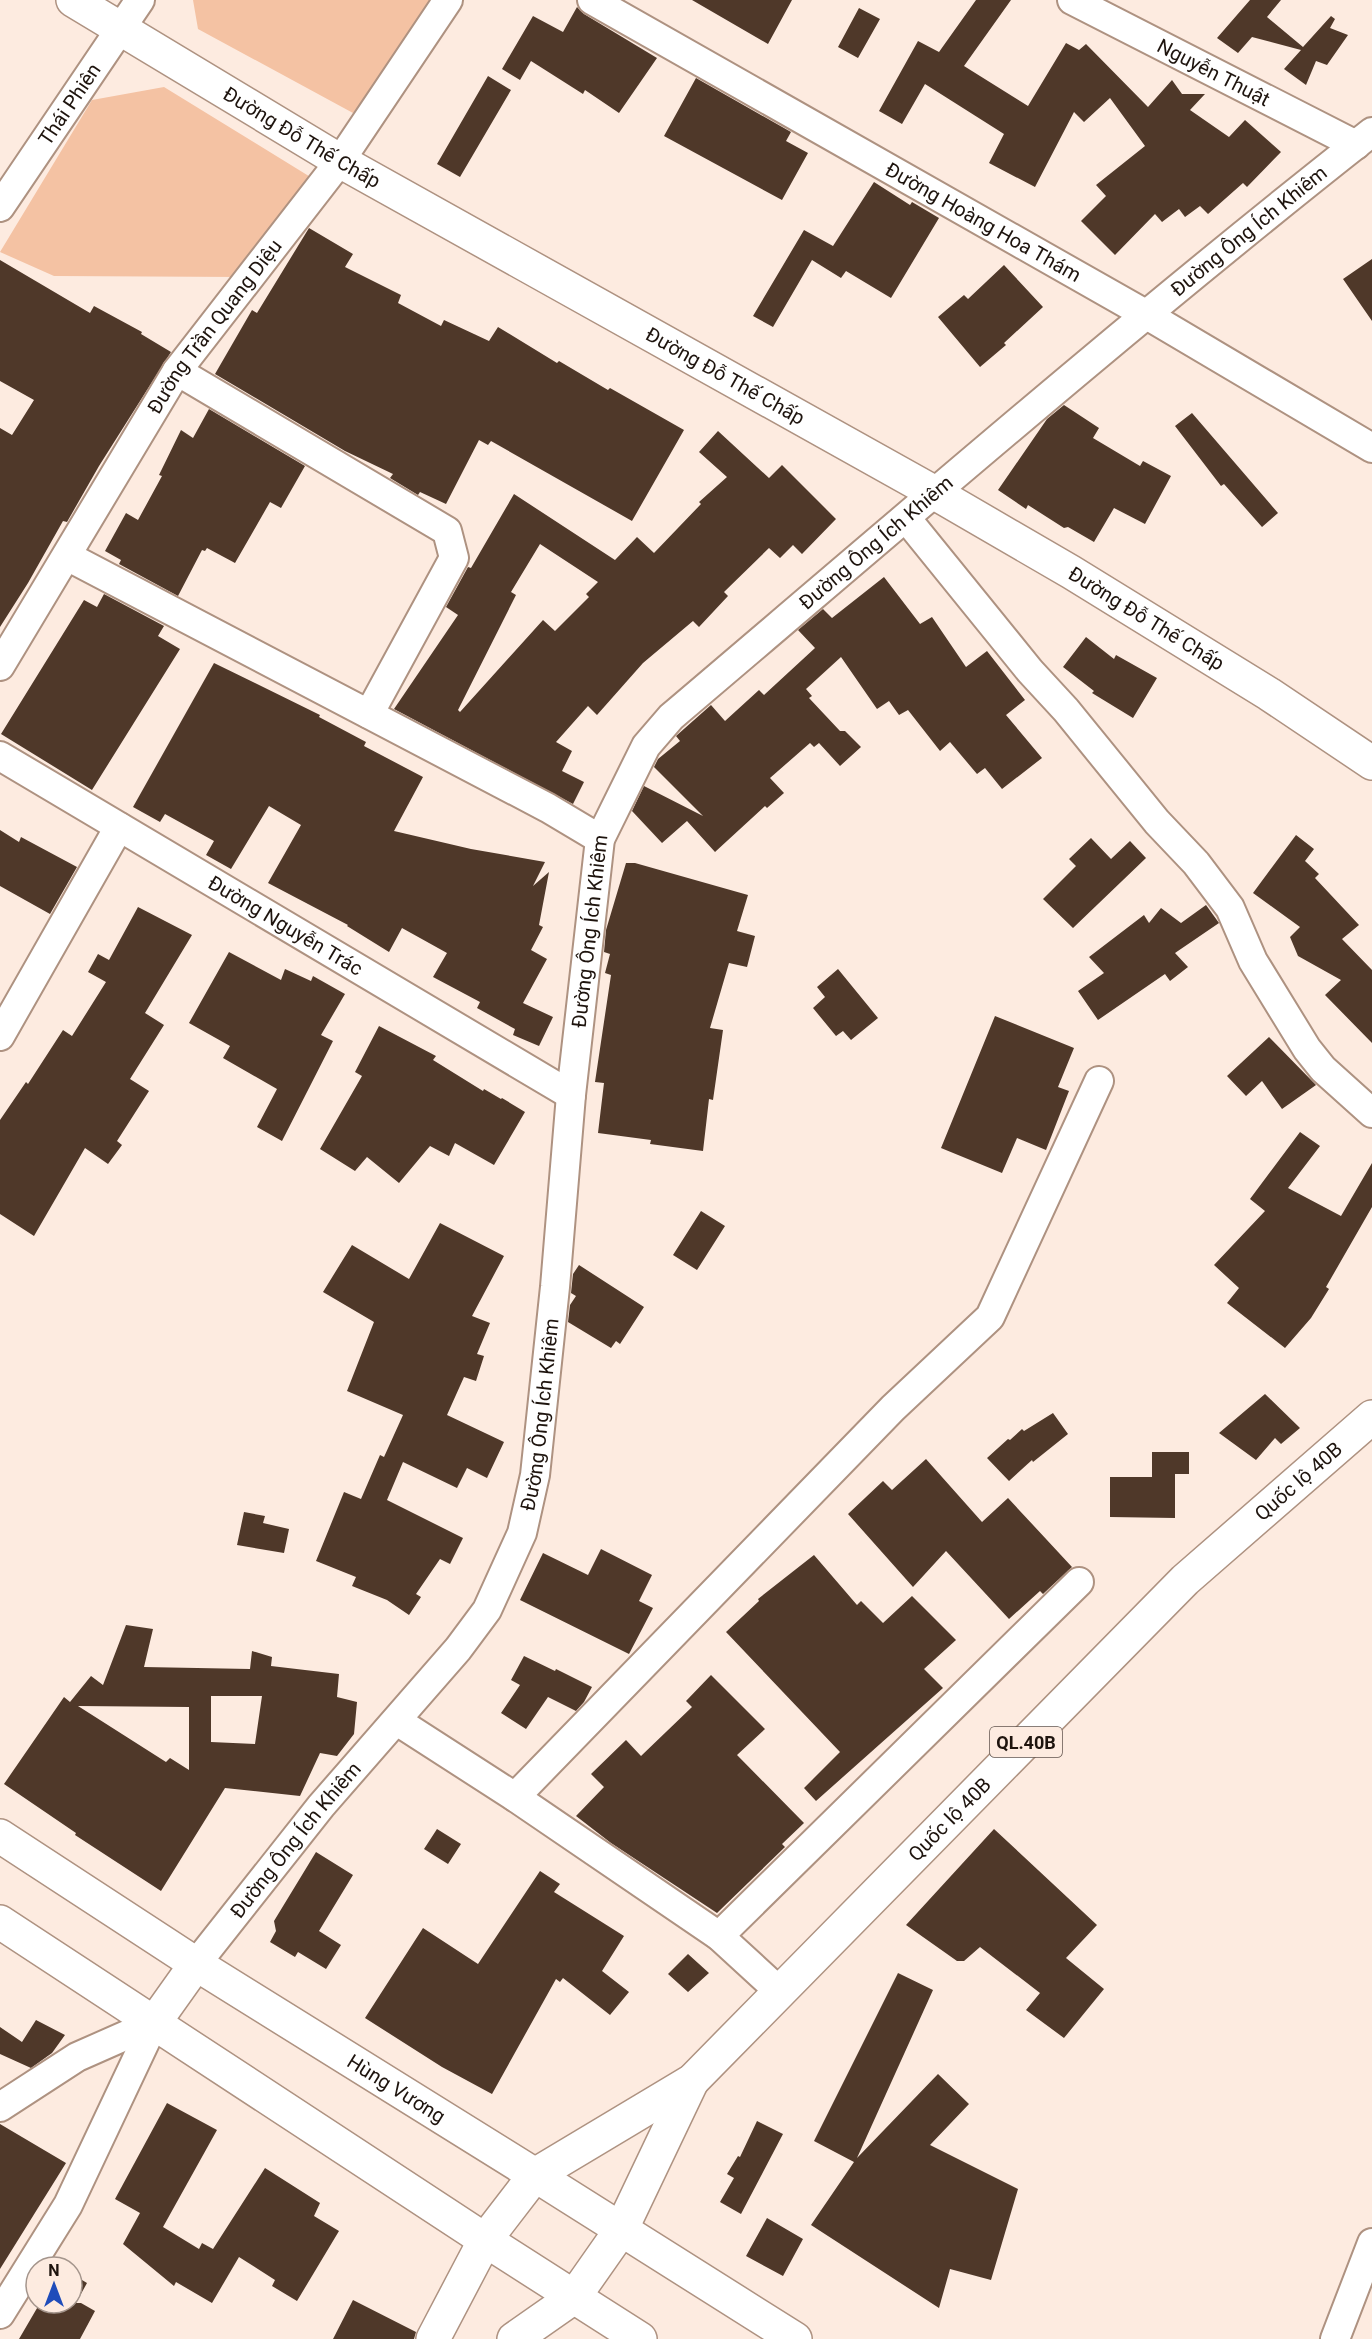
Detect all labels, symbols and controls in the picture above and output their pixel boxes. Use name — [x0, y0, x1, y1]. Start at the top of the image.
street label: Nguyễn Thuật — [1153, 34, 1274, 111]
street label: Thái Phiên — [33, 59, 106, 150]
street label: Đường Đỗ Thế Chấp — [219, 81, 385, 193]
street label: Đường Hoàng Hoa Thám — [881, 157, 1085, 287]
street label: Đường Ông Ích Khiêm — [1166, 160, 1332, 301]
street label: Đường Trần Quang Diệu — [142, 234, 287, 418]
street label: Đường Đỗ Thế Chấp — [641, 322, 809, 430]
street label: Đường Ông Ích Khiêm — [794, 470, 958, 615]
street label: Đường Đỗ Thế Chấp — [1064, 561, 1229, 676]
street label: Đường Ông Ích Khiêm — [567, 833, 612, 1029]
street label: Đường Nguyễn Trác — [204, 870, 367, 981]
street label: Đường Ông Ích Khiêm — [515, 1317, 564, 1513]
street label: Quốc lộ 40B — [1250, 1437, 1347, 1526]
road number: QL.40B — [990, 1727, 1062, 1757]
street label: Đường Ông Ích Khiêm — [225, 1757, 366, 1923]
street label: Quốc lộ 40B — [903, 1772, 996, 1866]
street label: Hùng Vương — [343, 2049, 450, 2128]
north arrow — [24, 2255, 84, 2315]
text: N — [48, 2261, 60, 2280]

